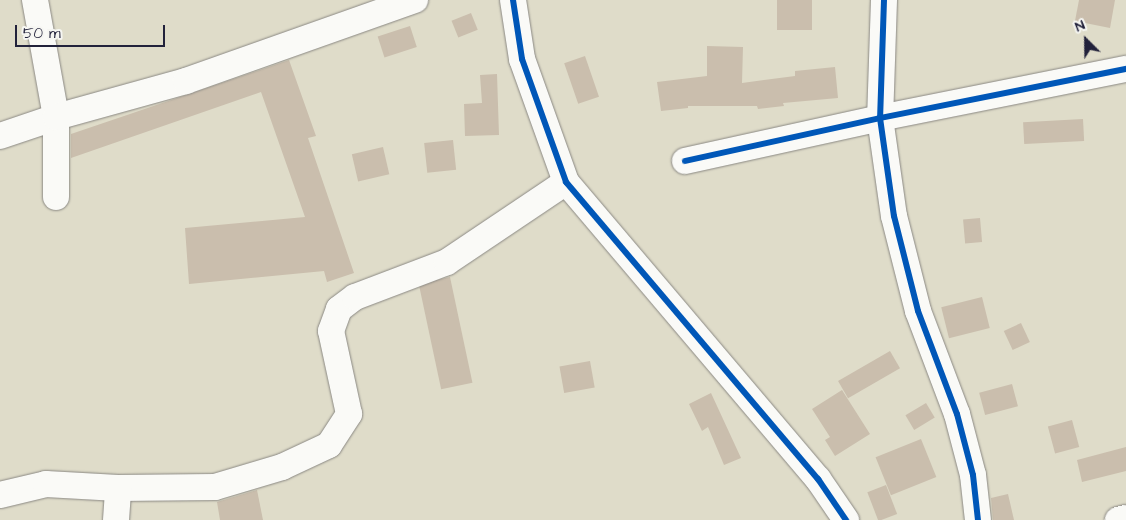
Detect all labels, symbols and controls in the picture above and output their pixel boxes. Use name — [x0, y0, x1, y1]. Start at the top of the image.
scale bar — [18, 15, 168, 47]
north arrow — [1061, 15, 1111, 65]
text: N — [1072, 15, 1088, 37]
text: 50 m — [23, 23, 61, 44]

